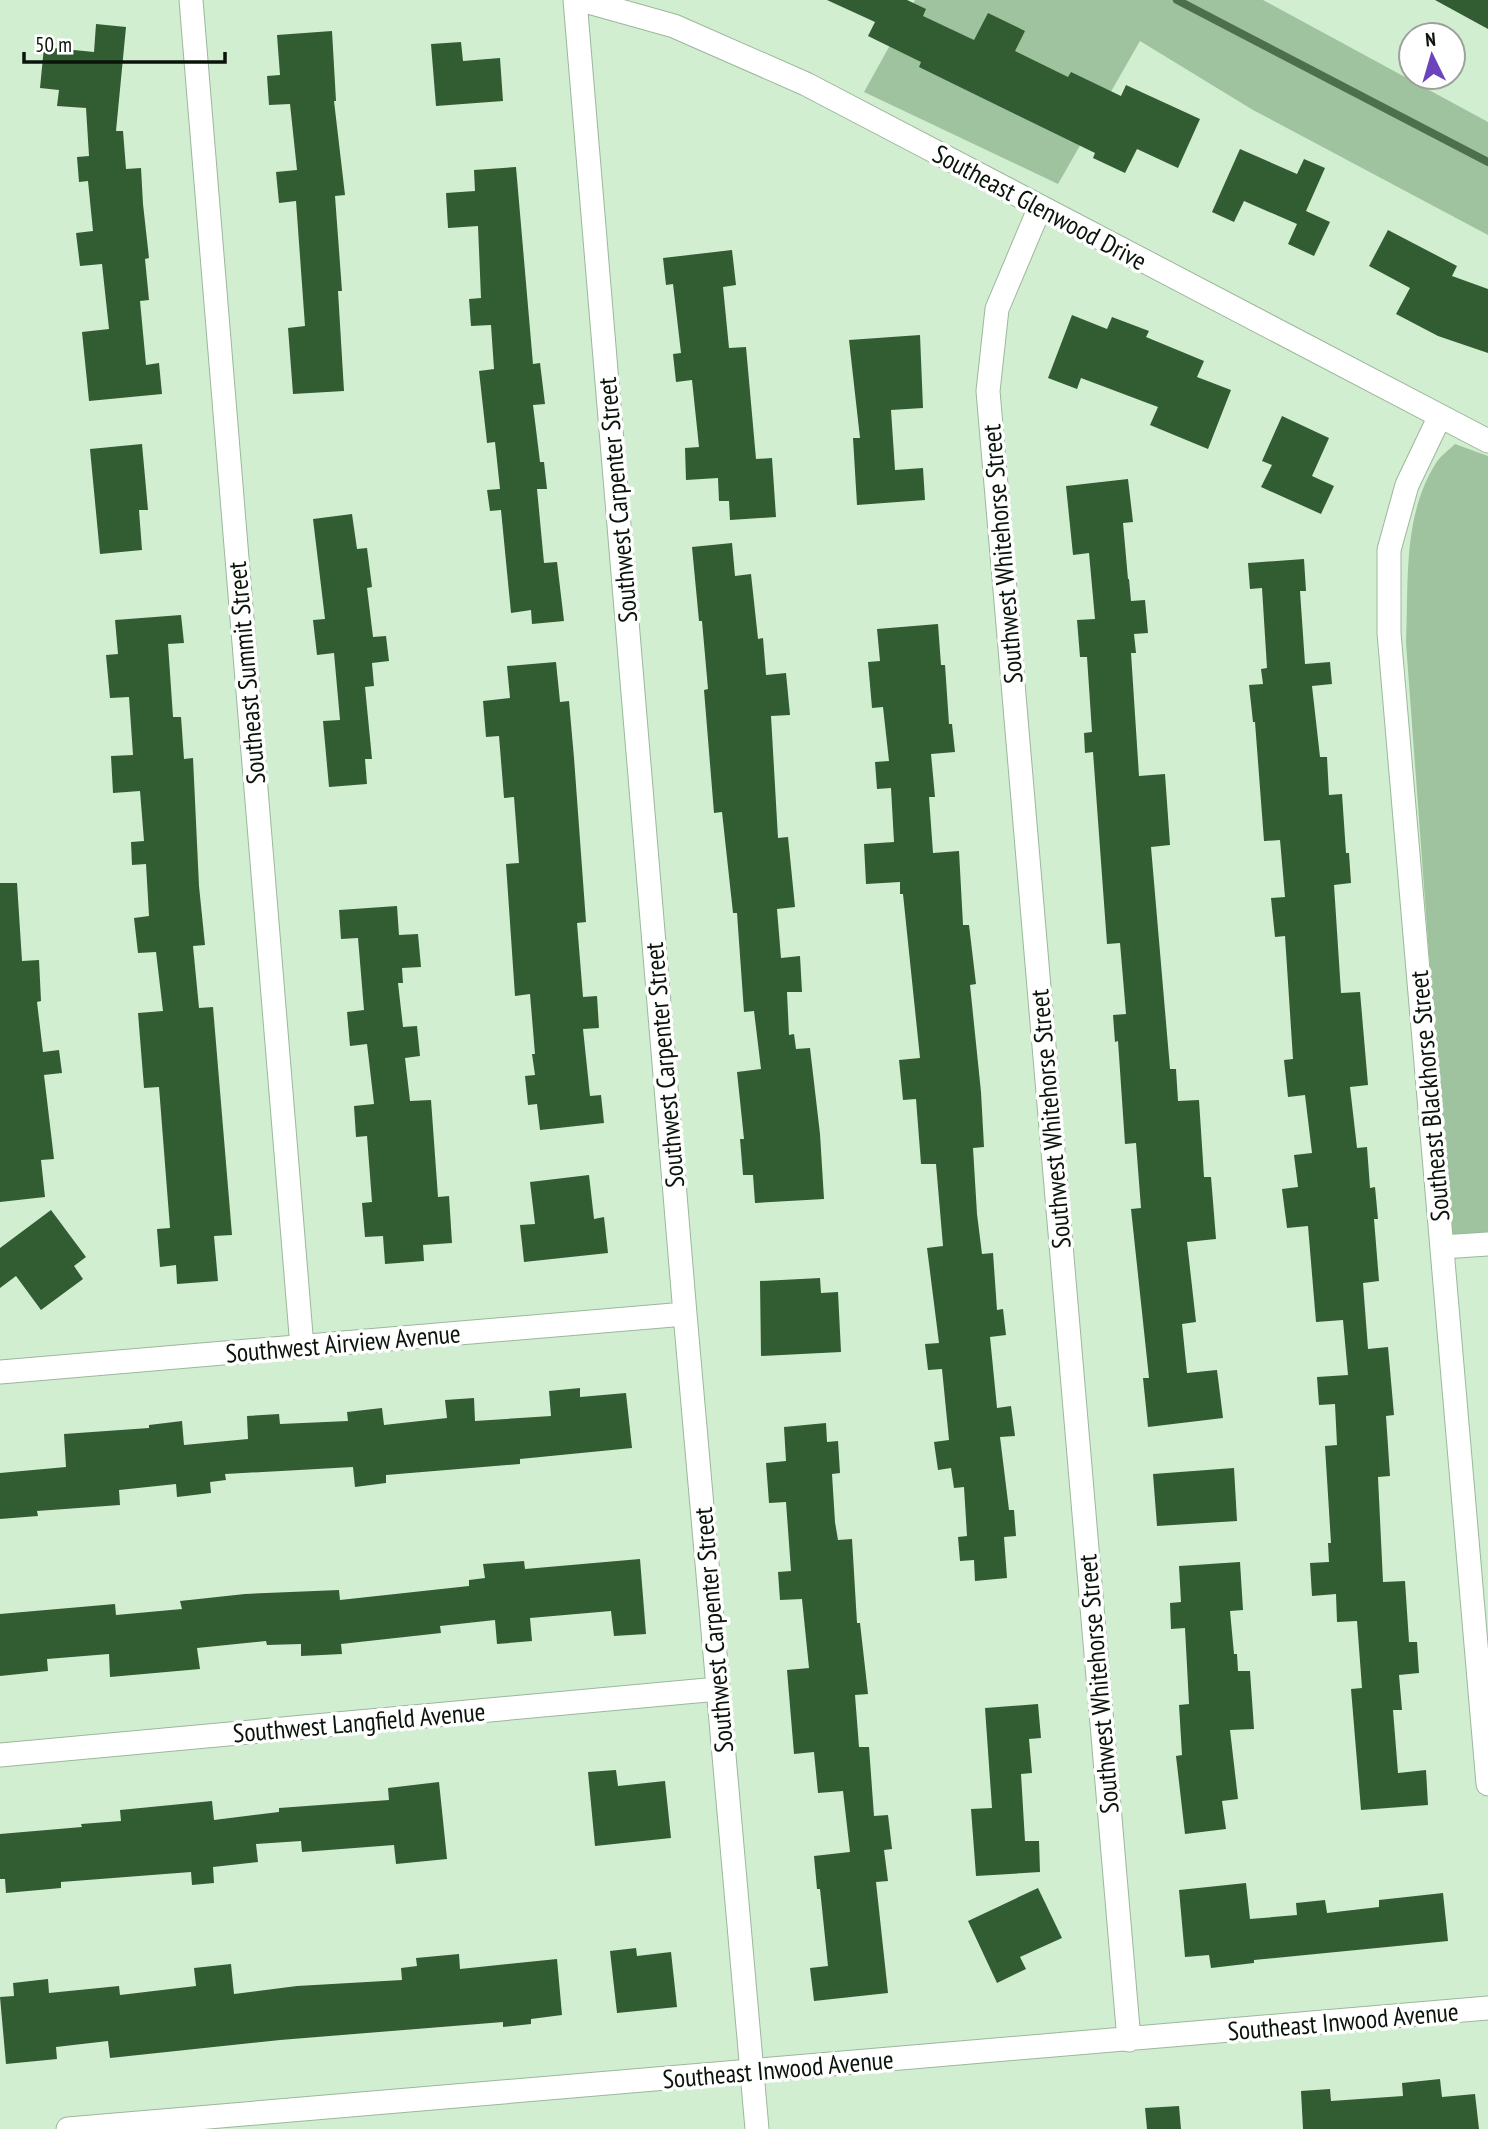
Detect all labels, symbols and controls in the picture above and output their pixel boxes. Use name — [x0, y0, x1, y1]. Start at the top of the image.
scale bar — [24, 21, 226, 65]
north arrow — [1397, 21, 1467, 91]
text: N — [1424, 27, 1437, 51]
text: 50 m — [35, 31, 72, 58]
street label: Southeast Glenwood Drive — [927, 137, 1153, 277]
street label: Southwest Carpenter Street — [590, 376, 644, 624]
street label: Southwest Whitehorse Street — [974, 423, 1030, 685]
street label: Southeast Summit Street — [220, 560, 272, 786]
street label: Southwest Carpenter Street — [637, 941, 691, 1189]
street label: Southeast Blackhorse Street — [1402, 969, 1456, 1223]
street label: Southwest Whitehorse Street — [1022, 988, 1078, 1250]
street label: Southwest Airview Avenue — [224, 1316, 462, 1370]
street label: Southwest Carpenter Street — [686, 1506, 740, 1754]
street label: Southwest Whitehorse Street — [1070, 1553, 1126, 1815]
street label: Southwest Langfield Avenue — [232, 1695, 486, 1749]
street label: Southeast Inwood Avenue — [1226, 1994, 1460, 2048]
street label: Southeast Inwood Avenue — [661, 2042, 895, 2096]

